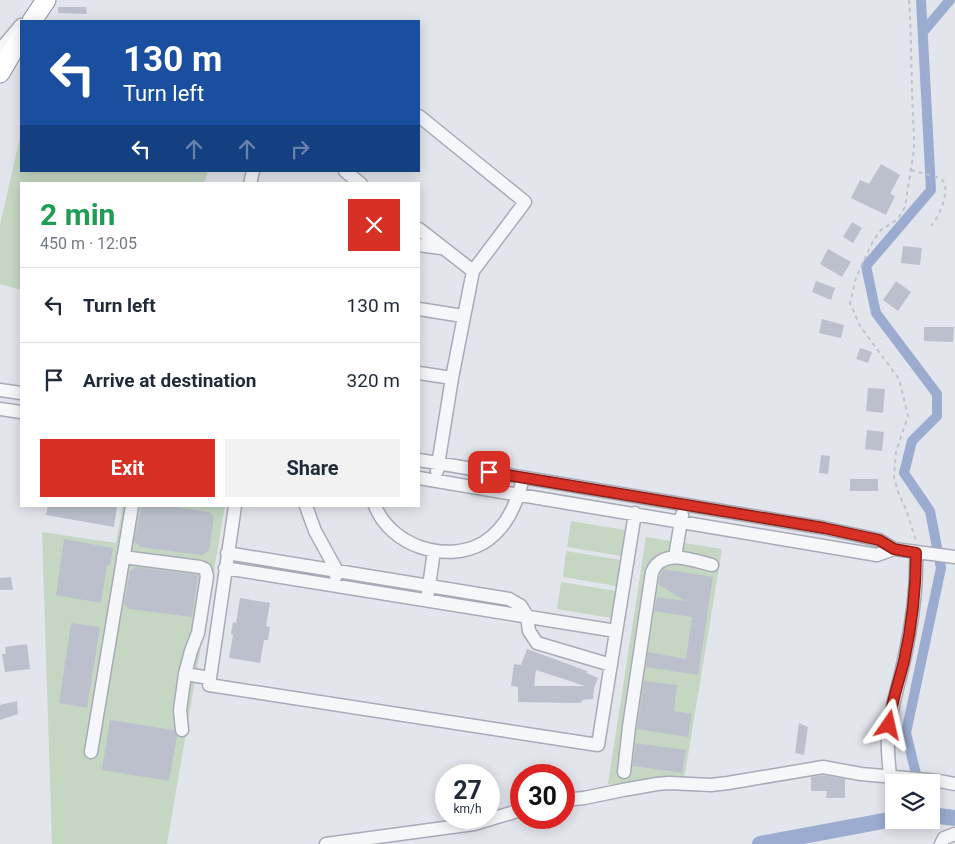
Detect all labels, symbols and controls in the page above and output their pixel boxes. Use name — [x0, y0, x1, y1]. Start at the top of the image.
text: 130 m — [123, 39, 222, 80]
icon: left — [40, 40, 105, 105]
text: Turn left — [123, 81, 204, 106]
icon: left — [127, 135, 155, 163]
icon: ahead — [180, 135, 208, 163]
icon: ahead — [233, 135, 261, 163]
icon: right — [286, 135, 314, 163]
text: 2 min — [40, 197, 115, 232]
button: close — [348, 199, 400, 251]
text: 450 m · 12:05 — [40, 234, 137, 253]
icon: left — [40, 291, 68, 319]
text: Turn left — [83, 294, 156, 317]
text: 130 m — [347, 294, 400, 317]
icon: arrive — [40, 366, 68, 394]
text: Arrive at destination — [83, 369, 256, 392]
text: 320 m — [347, 369, 400, 392]
button: Exit — [40, 439, 215, 497]
button: Share — [225, 439, 400, 497]
pin — [468, 451, 510, 493]
icon: arrive — [475, 458, 503, 486]
position arrow — [862, 698, 914, 750]
speed limit sign: 30 — [510, 764, 575, 829]
map controls — [885, 774, 940, 829]
button: layers — [885, 774, 940, 829]
text: 27 — [453, 776, 482, 805]
text: km/h — [453, 802, 482, 816]

